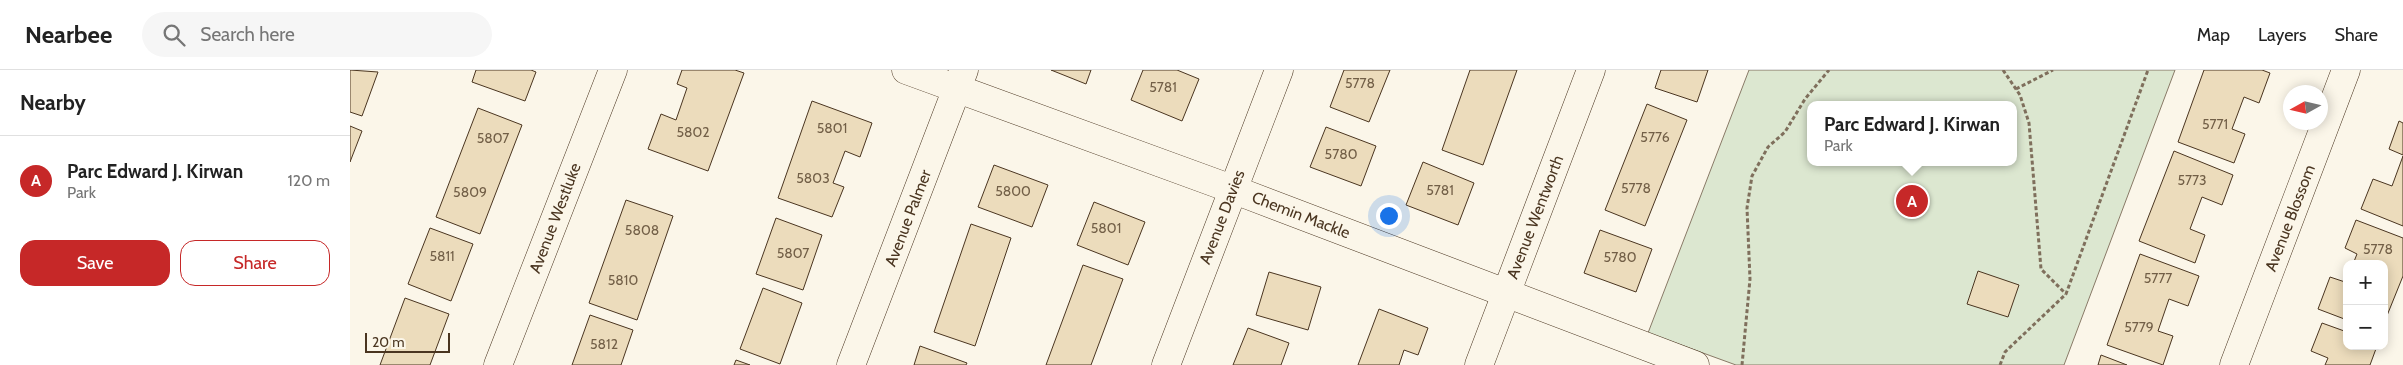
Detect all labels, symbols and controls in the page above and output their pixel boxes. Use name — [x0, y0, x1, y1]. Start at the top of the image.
search box — [142, 12, 492, 57]
text: Nearbee — [25, 20, 112, 49]
icon: search — [160, 21, 188, 49]
text: Search here — [200, 23, 295, 46]
text: Map — [2197, 24, 2230, 46]
text: Layers — [2258, 24, 2307, 46]
text: Share — [2335, 24, 2378, 46]
house number: 5778 — [1345, 74, 1375, 92]
house number: 5781 — [1149, 78, 1177, 96]
north arrow — [2283, 85, 2328, 130]
text: Nearby — [20, 90, 86, 115]
popup — [1807, 101, 2017, 166]
text: Parc Edward J. Kirwan — [1824, 113, 2000, 136]
house number: 5771 — [2202, 115, 2228, 133]
house number: 5801 — [817, 119, 847, 137]
house number: 5802 — [676, 123, 710, 141]
house number: 5776 — [1640, 128, 1670, 146]
house number: 5807 — [477, 129, 509, 147]
text: Park — [1824, 136, 1853, 155]
house number: 5780 — [1325, 145, 1358, 163]
street label: Avenue Wentworth — [1503, 153, 1567, 281]
text: Parc Edward J. Kirwan — [67, 160, 243, 183]
street label: Avenue Westluke — [525, 160, 585, 276]
street label: Avenue Blossom — [2261, 162, 2319, 274]
street label: Avenue Palmer — [881, 166, 935, 269]
street label: Avenue Davies — [1195, 167, 1249, 267]
house number: 5803 — [796, 169, 830, 187]
text: A — [31, 171, 41, 190]
text: 120 m — [288, 171, 330, 190]
house number: 5773 — [2177, 171, 2207, 189]
house number: 5778 — [1621, 179, 1651, 197]
house number: 5781 — [1426, 181, 1454, 199]
house number: 5800 — [995, 182, 1031, 200]
pin: A — [1896, 182, 1928, 220]
text: Park — [67, 183, 96, 202]
house number: 5809 — [453, 183, 487, 201]
street label: Chemin Mackle — [1249, 188, 1353, 242]
your location — [1376, 203, 1402, 229]
house number: 5801 — [1091, 219, 1121, 237]
house number: 5808 — [625, 221, 659, 239]
button: Save — [20, 240, 170, 286]
button: Share — [180, 240, 330, 286]
house number: 5778 — [2363, 240, 2393, 258]
house number: 5807 — [777, 244, 809, 262]
house number: 5811 — [429, 247, 455, 265]
house number: 5780 — [1604, 248, 1637, 266]
map controls — [2343, 260, 2388, 350]
button: + — [2343, 260, 2388, 305]
house number: 5777 — [2144, 269, 2172, 287]
house number: 5810 — [608, 271, 638, 289]
button: − — [2343, 305, 2388, 350]
house number: 5779 — [2124, 318, 2154, 336]
scale bar — [365, 330, 450, 353]
text: 20 m — [372, 333, 405, 351]
house number: 5812 — [590, 335, 618, 353]

